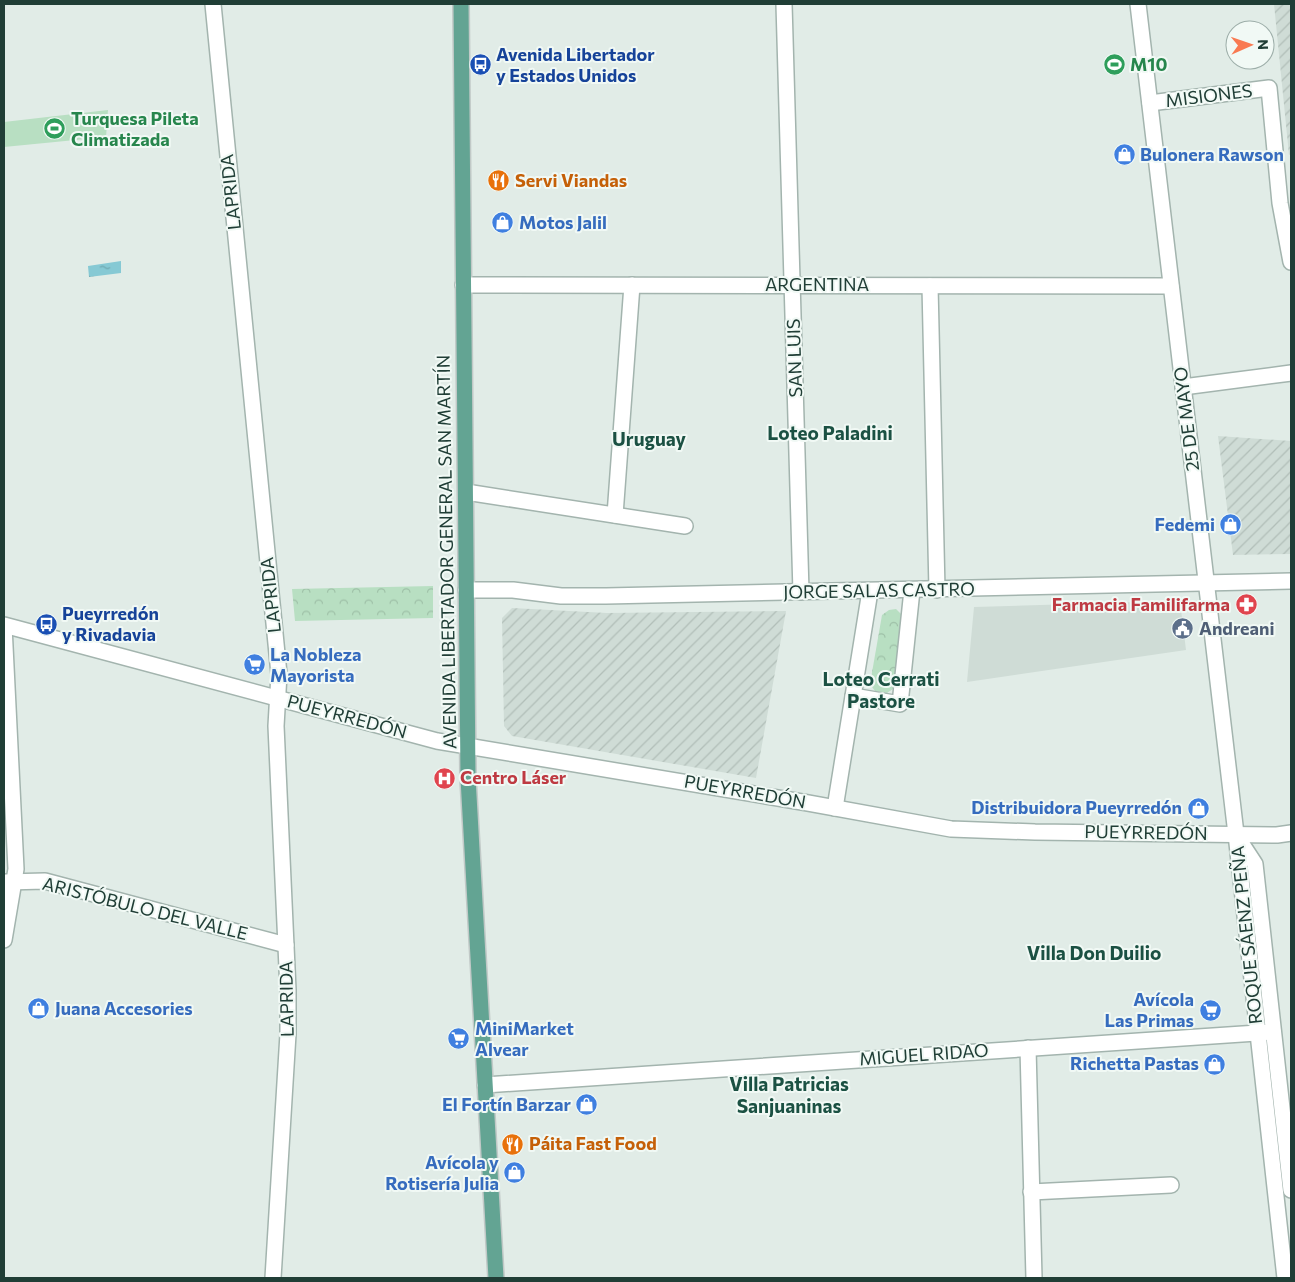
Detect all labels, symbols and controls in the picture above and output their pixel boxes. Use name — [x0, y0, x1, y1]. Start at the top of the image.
north arrow — [1225, 20, 1275, 70]
text: N — [1255, 39, 1272, 50]
place label: Avenida Libertador y Estados Unidos — [496, 43, 655, 86]
bus stop icon: Avenida Libertador y Estados Unidos — [468, 53, 492, 77]
sports icon: M10 — [1102, 53, 1126, 77]
place label: M10 — [1130, 53, 1167, 75]
street label: MISIONES — [1164, 79, 1254, 111]
place label: Turquesa Pileta Climatizada — [71, 107, 199, 150]
sports icon: Turquesa Pileta Climatizada — [43, 117, 67, 141]
shop icon: Bulonera Rawson — [1112, 143, 1136, 167]
place label: Bulonera Rawson — [1140, 143, 1284, 165]
street label: LAPRIDA — [215, 153, 245, 231]
restaurant icon: Servi Viandas — [487, 169, 511, 193]
place label: Servi Viandas — [515, 169, 627, 191]
shop icon: Motos Jalil — [491, 211, 515, 235]
place label: Motos Jalil — [519, 211, 607, 233]
street label: ARGENTINA — [765, 273, 869, 295]
street label: SAN LUIS — [782, 318, 806, 398]
street label: AVENIDA LIBERTADOR GENERAL SAN MARTÍN — [432, 355, 460, 749]
street label: 25 DE MAYO — [1169, 366, 1203, 473]
district label: Loteo Paladini — [767, 421, 893, 444]
district label: Uruguay — [612, 427, 687, 450]
place label: Fedemi — [1155, 513, 1215, 535]
shop icon: Fedemi — [1219, 513, 1243, 537]
street label: LAPRIDA — [255, 556, 285, 634]
street label: JORGE SALAS CASTRO — [783, 577, 975, 603]
place label: Farmacia Familifarma — [1052, 593, 1230, 615]
pharmacy icon: Farmacia Familifarma — [1234, 593, 1258, 617]
place label: Pueyrredón y Rivadavia — [62, 602, 159, 645]
bus stop icon: Pueyrredón y Rivadavia — [34, 612, 58, 636]
public building icon: Andreani — [1171, 617, 1195, 641]
place label: Andreani — [1199, 617, 1274, 639]
place label: La Nobleza Mayorista — [270, 643, 361, 686]
supermarket icon: La Nobleza Mayorista — [242, 653, 266, 677]
district label: Loteo Cerrati Pastore — [822, 667, 940, 712]
street label: PUEYRREDÓN — [285, 689, 410, 743]
hospital icon: Centro Láser — [432, 766, 456, 790]
place label: Centro Láser — [460, 766, 567, 788]
street label: PUEYRREDÓN — [683, 769, 808, 813]
place label: Distribuidora Pueyrredón — [971, 796, 1182, 818]
shop icon: Distribuidora Pueyrredón — [1186, 796, 1210, 820]
street label: PUEYRREDÓN — [1084, 820, 1208, 844]
street label: ROQUE SÁENZ PEÑA — [1226, 845, 1266, 1025]
street label: ARISTÓBULO DEL VALLE — [40, 872, 250, 944]
district label: Villa Don Duilio — [1027, 941, 1161, 964]
street label: LAPRIDA — [274, 961, 298, 1037]
place label: Avícola Las Primas — [1105, 988, 1194, 1031]
shop icon: Juana Accesories — [27, 997, 51, 1021]
place label: Juana Accesories — [55, 997, 193, 1019]
supermarket icon: Avícola Las Primas — [1198, 998, 1222, 1022]
place label: MiniMarket Alvear — [475, 1017, 574, 1060]
supermarket icon: MiniMarket Alvear — [447, 1027, 471, 1051]
street label: MIGUEL RIDAO — [859, 1039, 989, 1069]
place label: Richetta Pastas — [1070, 1052, 1199, 1074]
shop icon: Richetta Pastas — [1203, 1052, 1227, 1076]
district label: Villa Patricias Sanjuaninas — [729, 1072, 849, 1117]
place label: El Fortín Barzar — [442, 1093, 572, 1115]
shop icon: El Fortín Barzar — [575, 1093, 599, 1117]
restaurant icon: Páita Fast Food — [501, 1132, 525, 1156]
place label: Páita Fast Food — [529, 1132, 657, 1154]
place label: Avícola y Rotisería Julia — [385, 1151, 499, 1194]
shop icon: Avícola y Rotisería Julia — [503, 1161, 527, 1185]

